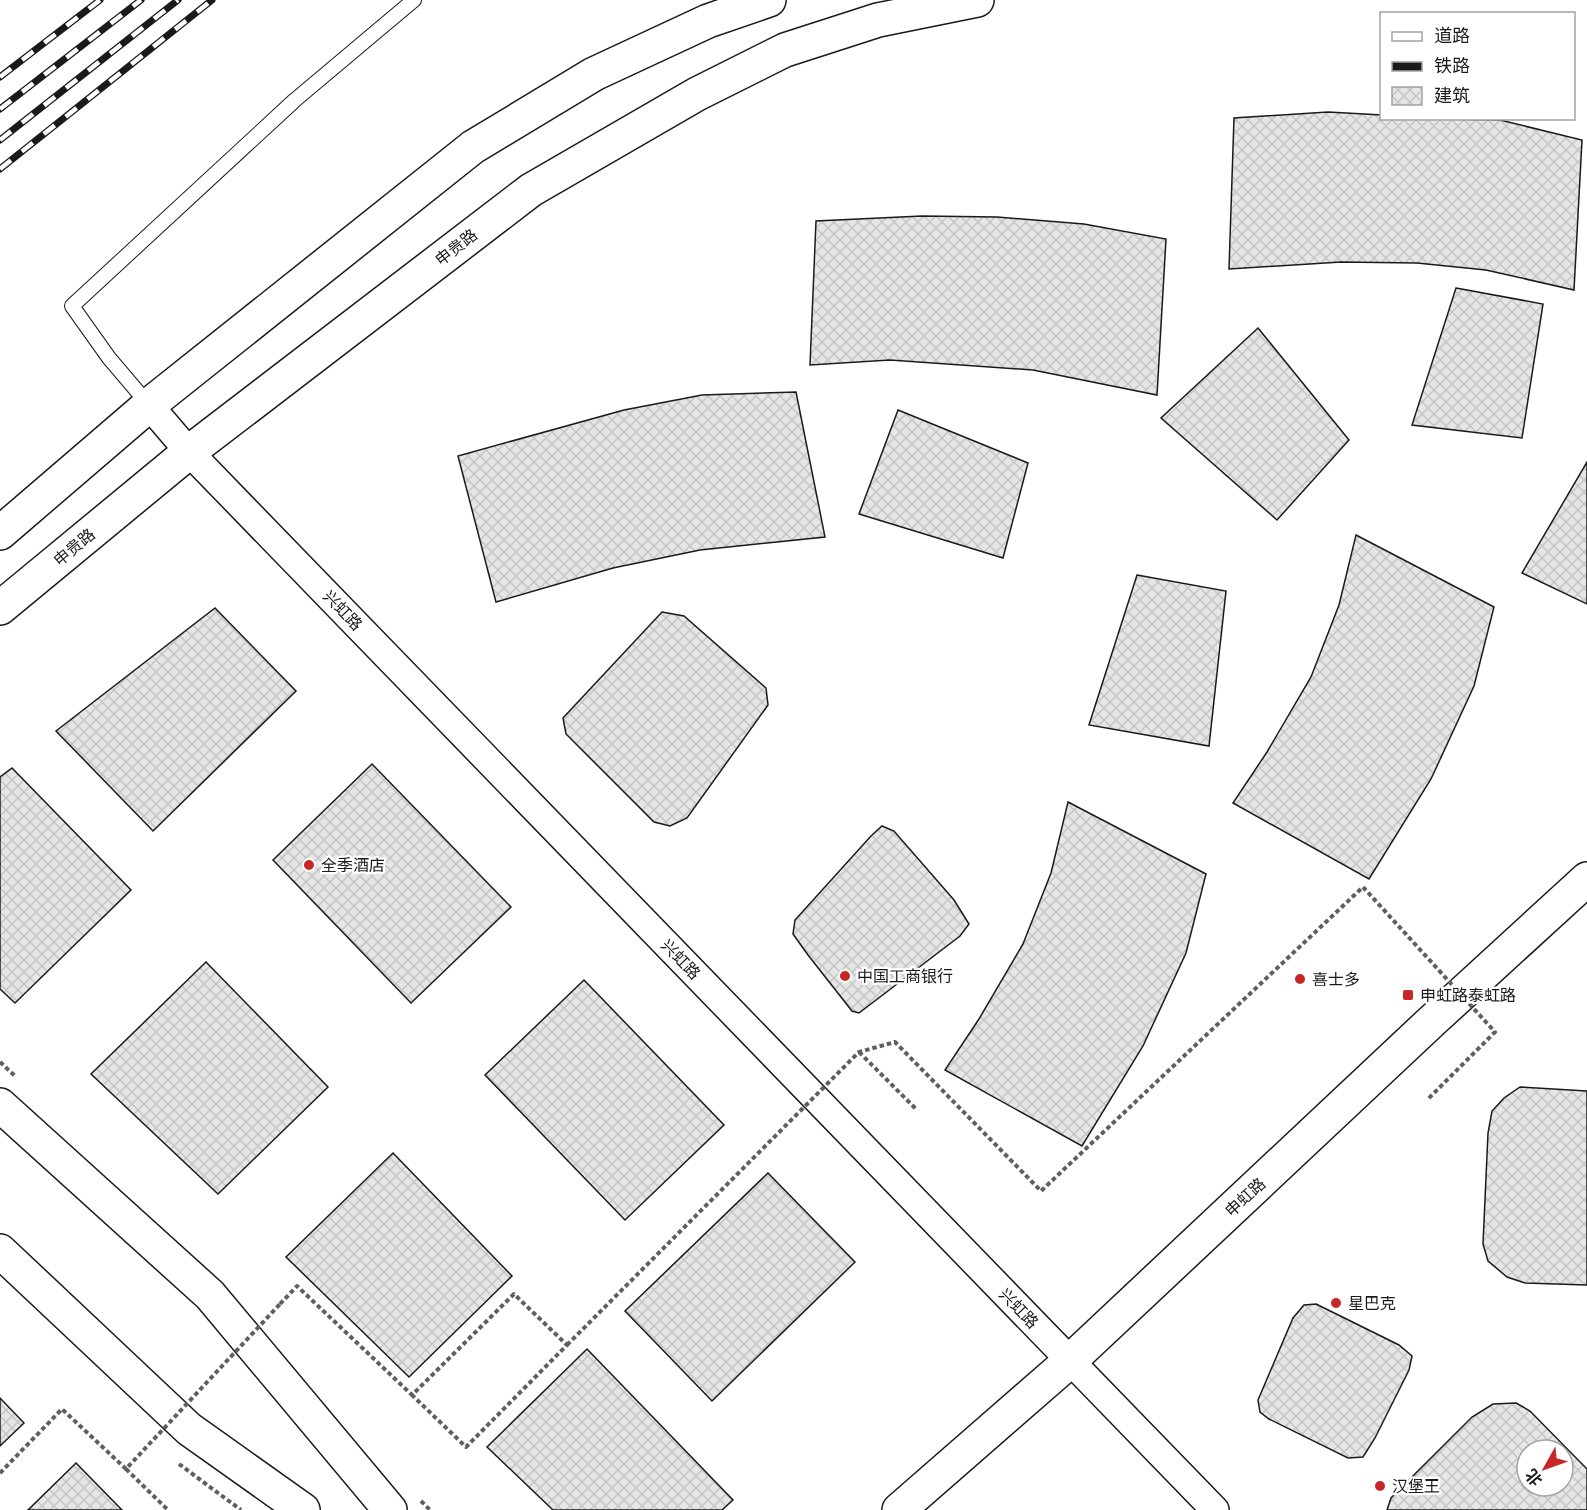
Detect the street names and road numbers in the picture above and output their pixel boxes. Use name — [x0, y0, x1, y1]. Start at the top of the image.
street label: 申贵路 — [430, 224, 482, 271]
street label: 申贵路 — [49, 523, 100, 572]
street label: 兴虹路 — [318, 585, 368, 636]
street label: 兴虹路 — [656, 934, 706, 985]
street label: 申虹路 — [1220, 1173, 1271, 1222]
street label: 兴虹路 — [994, 1283, 1044, 1334]

